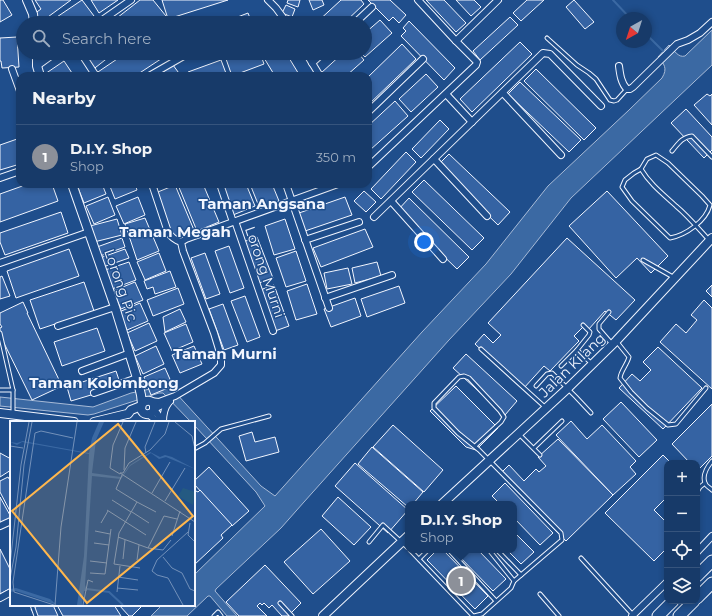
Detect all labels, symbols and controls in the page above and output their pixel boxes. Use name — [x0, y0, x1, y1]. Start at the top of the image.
north arrow — [616, 12, 652, 48]
search box — [16, 16, 372, 60]
icon: search — [30, 27, 52, 49]
text: Search here — [62, 29, 151, 48]
text: Nearby — [32, 88, 96, 108]
text: D.I.Y. Shop — [70, 139, 152, 158]
text: 1 — [42, 149, 48, 165]
text: 350 m — [316, 149, 356, 165]
text: Shop — [70, 158, 104, 174]
district label: Taman Angsana — [199, 194, 325, 213]
district label: Taman Megah — [119, 222, 231, 241]
street label: Lorong Murni — [241, 224, 289, 320]
your location — [414, 232, 434, 252]
street label: Lorong Pic — [100, 246, 142, 324]
street label: Jalan Kilang — [534, 329, 609, 402]
district label: Taman Murni — [173, 344, 277, 363]
district label: Taman Kolombong — [29, 373, 179, 392]
inset map — [10, 421, 195, 606]
map controls — [664, 460, 700, 604]
button: + — [664, 460, 700, 496]
button: − — [664, 496, 700, 532]
popup — [405, 501, 517, 553]
text: D.I.Y. Shop — [420, 510, 502, 529]
text: Shop — [420, 529, 454, 545]
button: locate — [664, 532, 700, 568]
pin: 1 — [448, 566, 474, 596]
button: layers — [664, 568, 700, 604]

